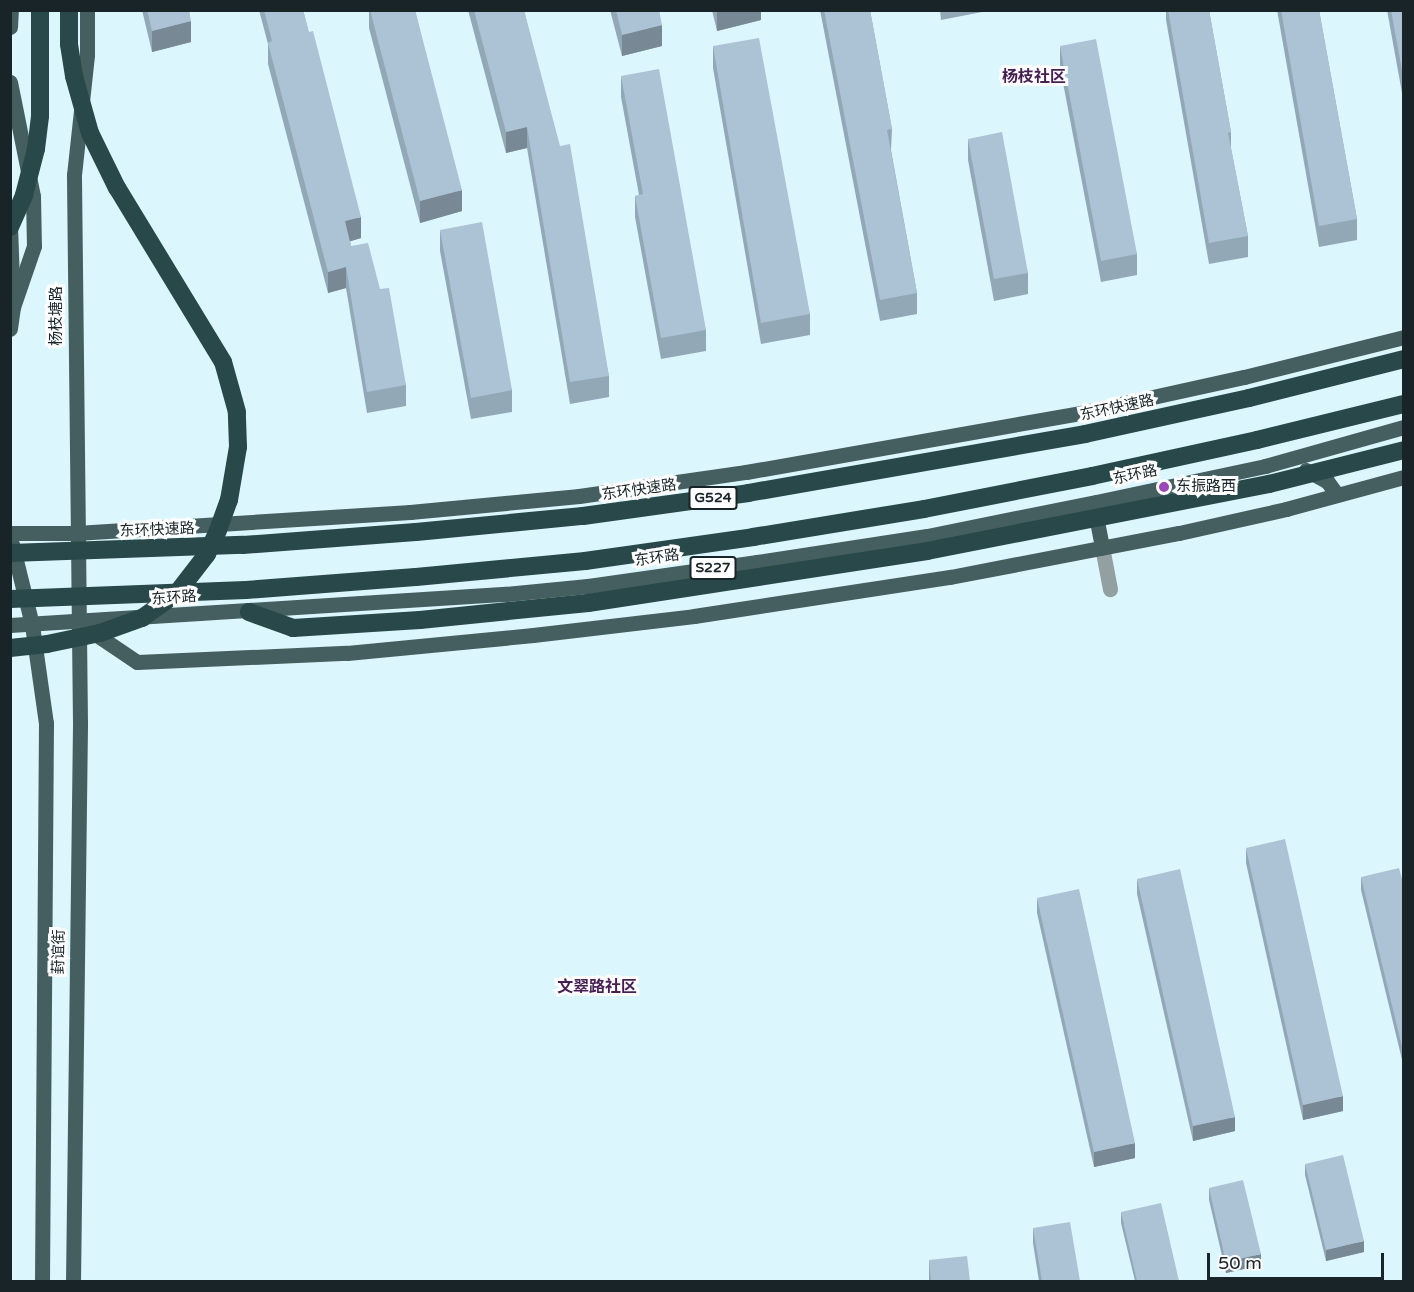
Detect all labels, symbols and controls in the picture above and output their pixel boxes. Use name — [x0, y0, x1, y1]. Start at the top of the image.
district label: 杨枝社区 — [1002, 67, 1066, 87]
street label: 杨枝塘路 — [48, 286, 66, 346]
street label: 东环快速路 — [1078, 391, 1156, 425]
street label: 东环路 — [1111, 462, 1159, 488]
street label: 东环快速路 — [601, 476, 677, 504]
place label: 东振路西 — [1176, 478, 1236, 496]
marker: 东振路西 — [1157, 480, 1171, 494]
road number: G524 — [688, 487, 738, 509]
street label: 东环快速路 — [119, 520, 195, 540]
street label: 东环路 — [633, 546, 681, 570]
road number: S227 — [689, 557, 737, 579]
street label: 东环路 — [151, 587, 197, 609]
street label: 葑谊街 — [50, 929, 68, 975]
district label: 文翠路社区 — [557, 977, 637, 997]
scale bar — [1210, 1241, 1387, 1279]
text: 50 m — [1218, 1252, 1262, 1274]

